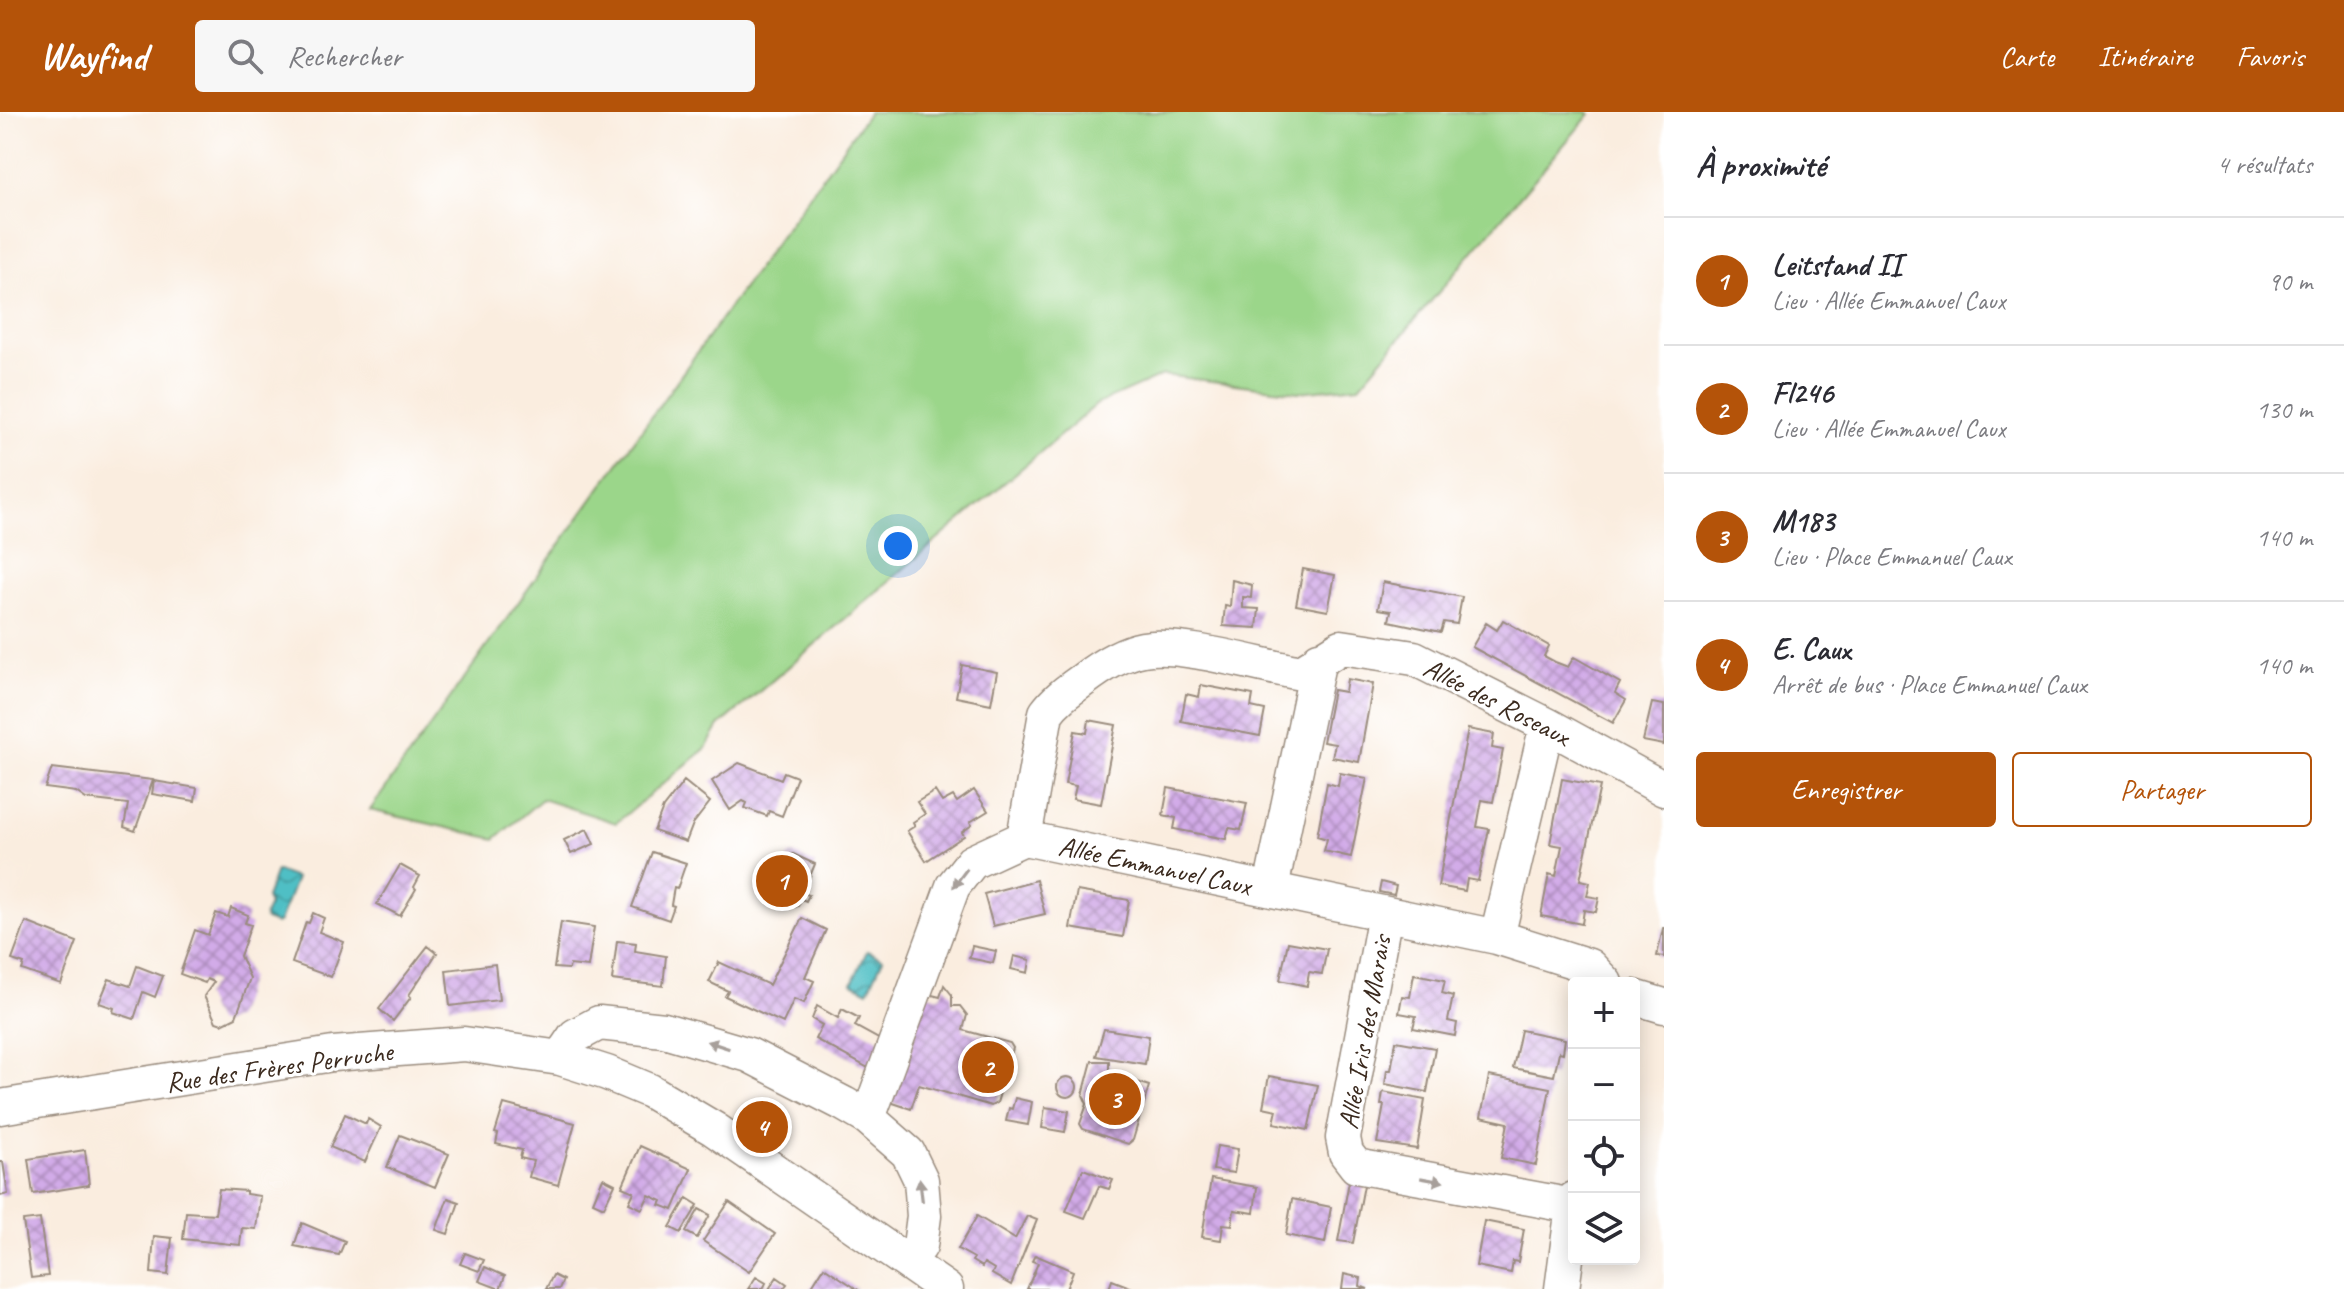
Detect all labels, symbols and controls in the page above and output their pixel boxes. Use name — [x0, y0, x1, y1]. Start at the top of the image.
search box — [195, 20, 755, 92]
text: Wayfind — [40, 33, 147, 80]
icon: search — [223, 34, 267, 78]
text: Rechercher — [287, 37, 402, 75]
text: Carte — [2000, 39, 2054, 74]
text: Itinéraire — [2098, 39, 2192, 74]
text: Favoris — [2236, 39, 2304, 74]
text: À proximité — [1696, 143, 1825, 186]
text: 4 résultats — [2217, 148, 2312, 181]
text: Leitstand II — [1772, 246, 1902, 284]
text: 1 — [1716, 265, 1728, 298]
text: 90 m — [2268, 265, 2312, 298]
text: Lieu · Allée Emmanuel Caux — [1772, 284, 2005, 317]
text: Fl246 — [1772, 374, 1833, 412]
text: 2 — [1716, 393, 1728, 426]
text: 130 m — [2256, 393, 2312, 426]
text: Lieu · Allée Emmanuel Caux — [1772, 412, 2005, 445]
text: M183 — [1772, 502, 1834, 540]
text: 3 — [1716, 521, 1728, 554]
text: 140 m — [2256, 521, 2312, 554]
your location — [878, 526, 918, 566]
text: Lieu · Place Emmanuel Caux — [1772, 540, 2011, 573]
text: E. Caux — [1772, 630, 1850, 668]
text: 4 — [1716, 649, 1728, 682]
text: 140 m — [2256, 649, 2312, 682]
street label: Allée des Roseaux — [1418, 650, 1578, 754]
text: Arrêt de bus · Place Emmanuel Caux — [1772, 668, 2087, 701]
button: Enregistrer — [1696, 752, 1996, 827]
button: Partager — [2012, 752, 2312, 827]
street label: Allée Emmanuel Caux — [1056, 828, 1257, 903]
pin: 1 — [756, 851, 808, 911]
one-way arrow — [952, 868, 968, 888]
street label: Allée Iris des Marais — [1330, 930, 1399, 1132]
map controls — [1568, 977, 1640, 1265]
button: + — [1568, 977, 1640, 1049]
street label: Rue des Frères Perruche — [163, 1033, 397, 1100]
pin: 2 — [962, 1037, 1014, 1097]
one-way arrow — [706, 1039, 730, 1051]
button: − — [1568, 1049, 1640, 1121]
pin: 3 — [1089, 1069, 1141, 1129]
pin: 4 — [736, 1097, 788, 1157]
button: locate — [1568, 1121, 1640, 1193]
one-way arrow — [1420, 1175, 1445, 1187]
one-way arrow — [914, 1177, 927, 1202]
button: layers — [1568, 1193, 1640, 1265]

